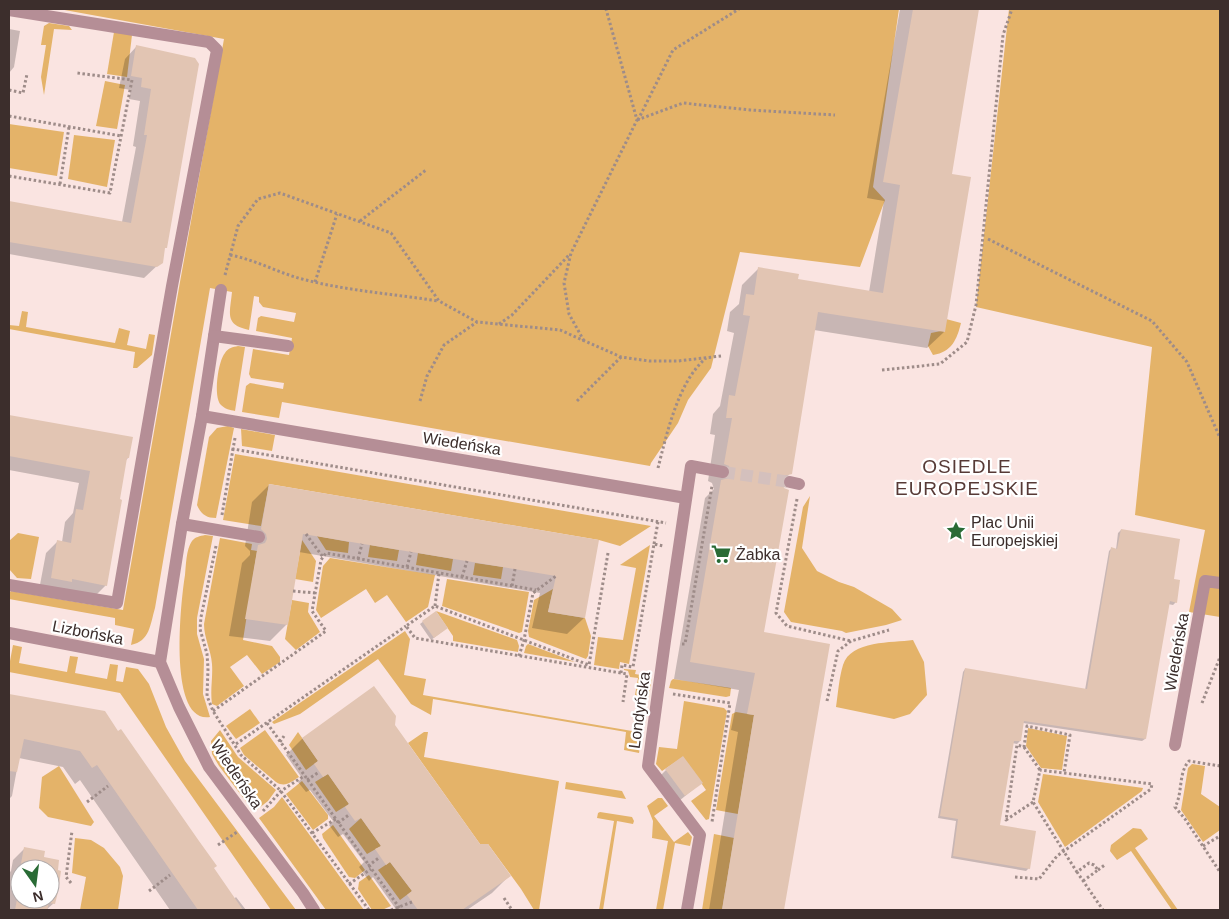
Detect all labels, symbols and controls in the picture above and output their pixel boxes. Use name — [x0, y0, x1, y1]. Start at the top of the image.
street label: Wiedeńska — [422, 429, 502, 458]
district label: OSIEDLE EUROPEJSKIE — [895, 456, 1039, 499]
place label: Plac Unii Europejskiej — [971, 514, 1058, 549]
place icon: Plac Unii Europejskiej — [945, 520, 967, 542]
supermarket icon: Żabka — [710, 543, 732, 565]
place label: Żabka — [736, 545, 781, 563]
street label: Wiedeńska — [1161, 612, 1192, 693]
street label: Lizbońska — [51, 617, 125, 648]
street label: Londyńska — [626, 670, 653, 750]
street label: Wiedeńska — [207, 737, 266, 812]
north arrow — [10, 859, 60, 909]
text: N — [31, 888, 45, 906]

